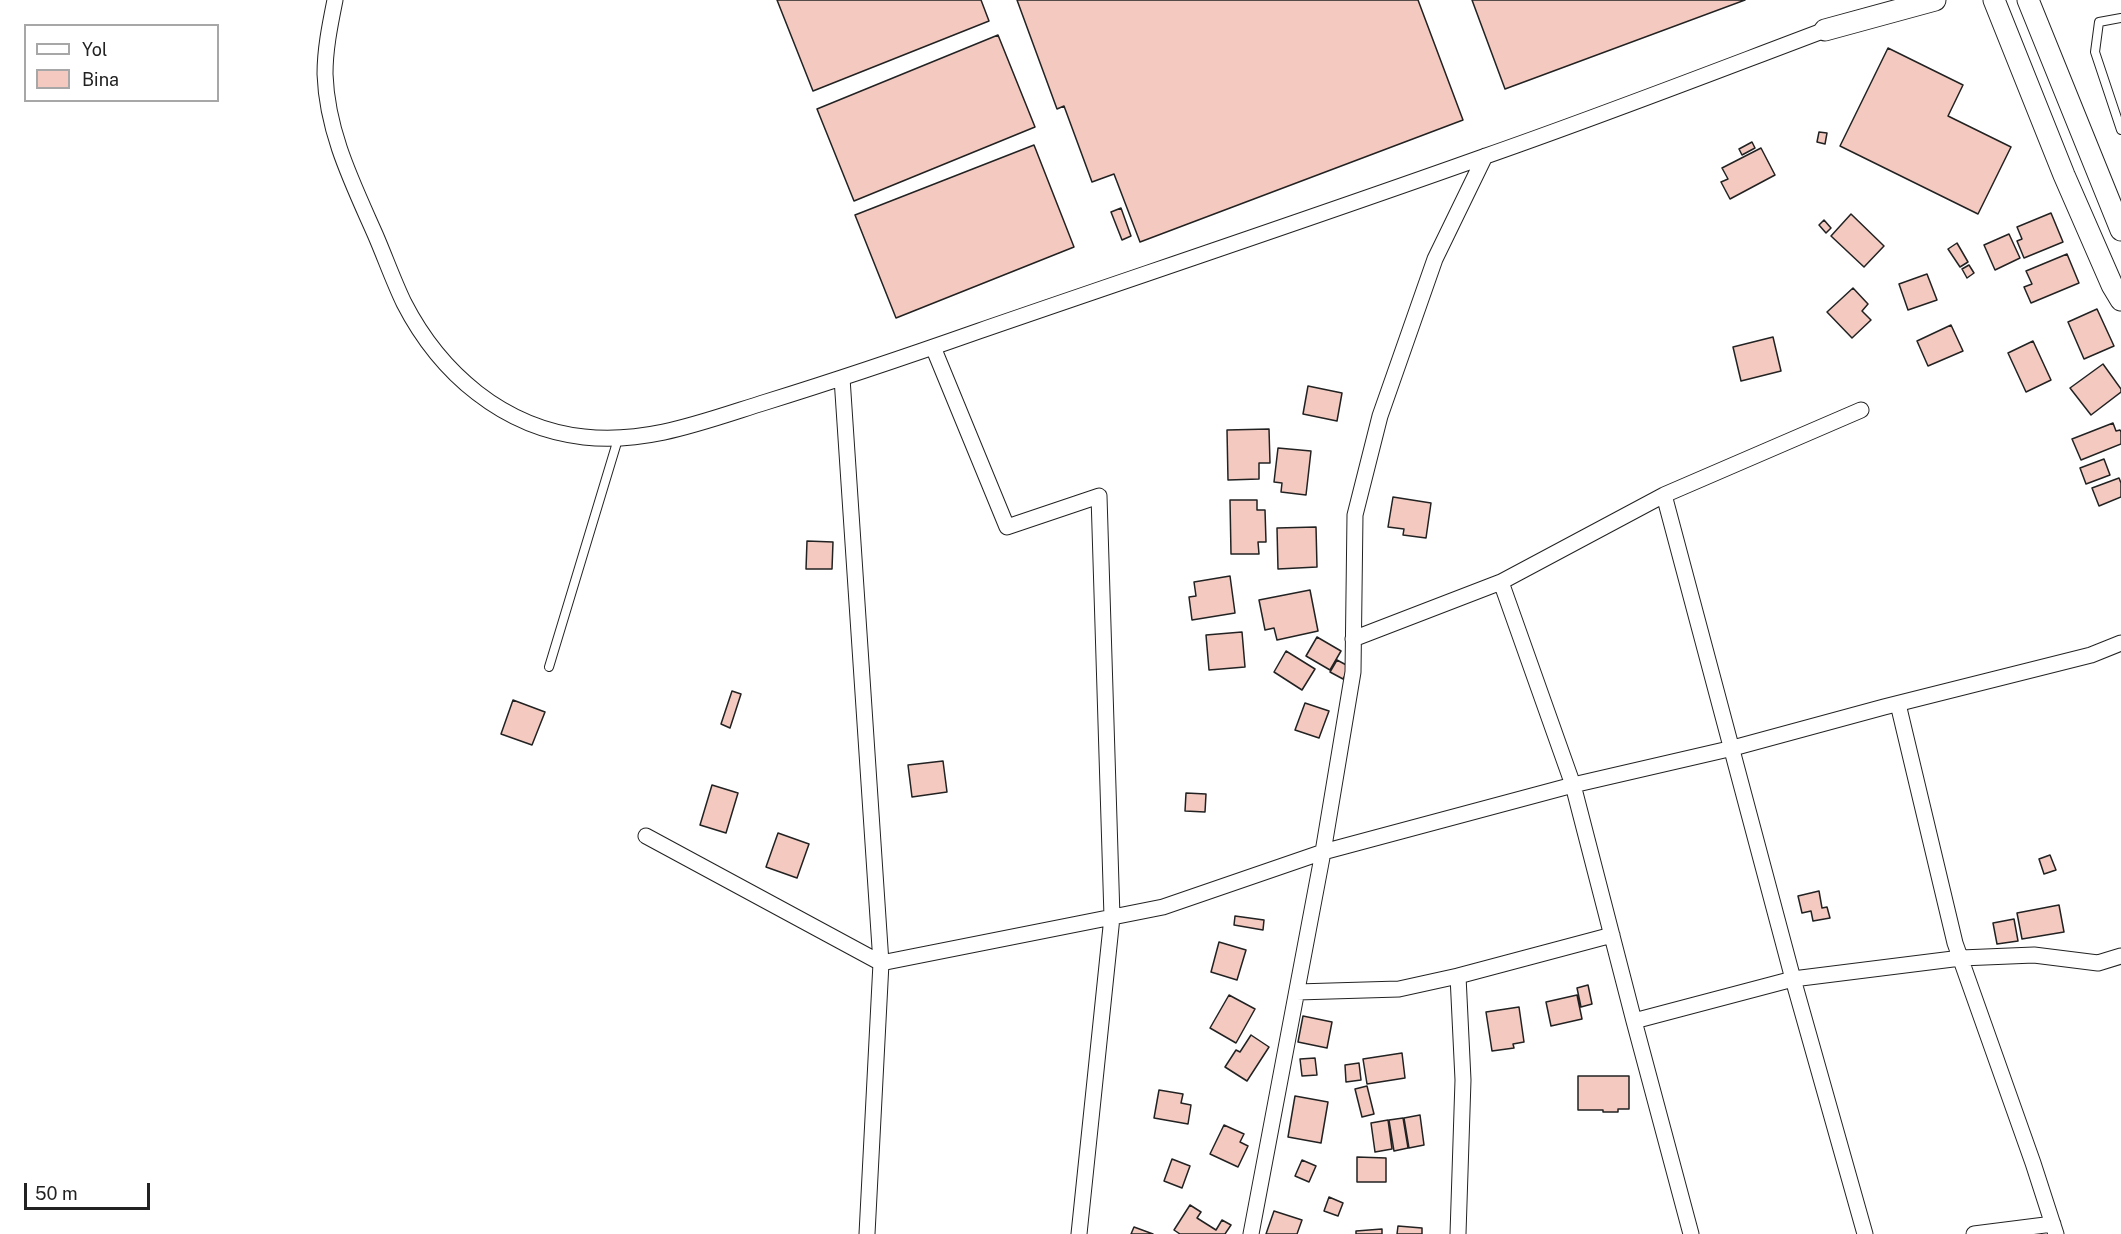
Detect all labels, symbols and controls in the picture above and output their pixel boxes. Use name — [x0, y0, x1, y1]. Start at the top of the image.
legend — [24, 24, 219, 102]
text: Yol — [82, 39, 107, 60]
text: Bina — [82, 69, 119, 90]
scale bar — [27, 1171, 153, 1209]
text: 50 m — [35, 1183, 78, 1204]

